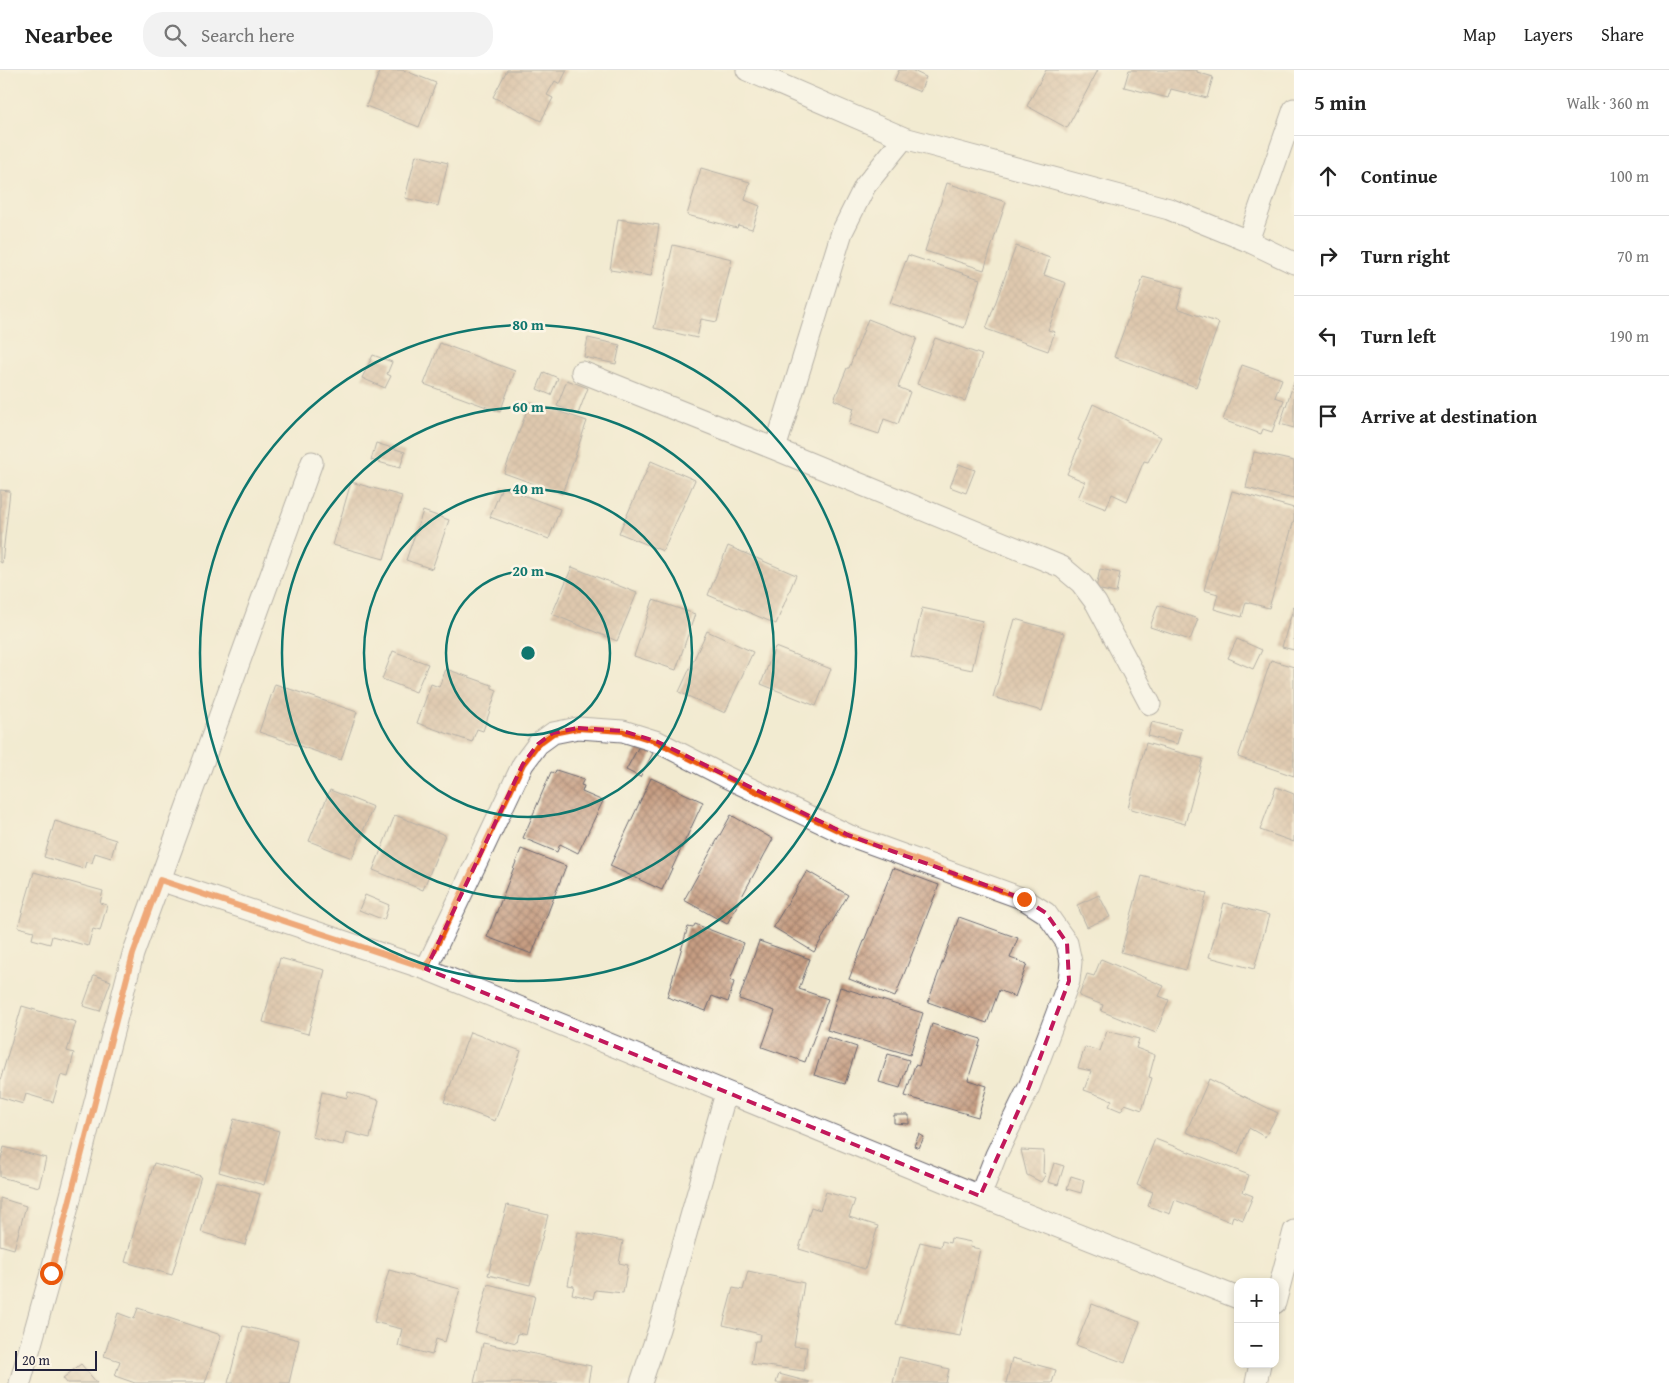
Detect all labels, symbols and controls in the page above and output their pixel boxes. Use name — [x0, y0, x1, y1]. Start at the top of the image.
search box — [143, 12, 493, 57]
text: Nearbee — [25, 17, 113, 52]
icon: search — [161, 21, 189, 49]
text: Search here — [201, 21, 295, 49]
text: Map — [1463, 21, 1496, 48]
text: Layers — [1524, 21, 1573, 48]
text: Share — [1601, 21, 1644, 48]
text: 5 min — [1314, 87, 1366, 118]
text: Walk · 360 m — [1566, 91, 1649, 115]
icon: ahead — [1314, 162, 1342, 190]
text: Continue — [1361, 162, 1438, 190]
text: 100 m — [1609, 164, 1649, 188]
icon: right — [1314, 242, 1342, 270]
text: Turn right — [1361, 242, 1450, 270]
text: 70 m — [1617, 244, 1649, 268]
text: 80 m — [512, 314, 544, 335]
icon: left — [1314, 322, 1342, 350]
text: Turn left — [1361, 322, 1436, 350]
text: 190 m — [1609, 324, 1649, 348]
text: 60 m — [512, 396, 544, 417]
icon: arrive — [1314, 402, 1342, 430]
text: Arrive at destination — [1361, 402, 1537, 430]
text: 40 m — [512, 478, 544, 499]
text: 20 m — [512, 560, 544, 581]
centre of rings — [519, 644, 537, 662]
route end — [1013, 888, 1036, 911]
route start — [40, 1262, 63, 1285]
map controls — [1234, 1278, 1279, 1368]
button: + — [1234, 1278, 1279, 1323]
button: − — [1234, 1323, 1279, 1368]
scale bar — [15, 1348, 98, 1371]
text: 20 m — [22, 1350, 50, 1370]

